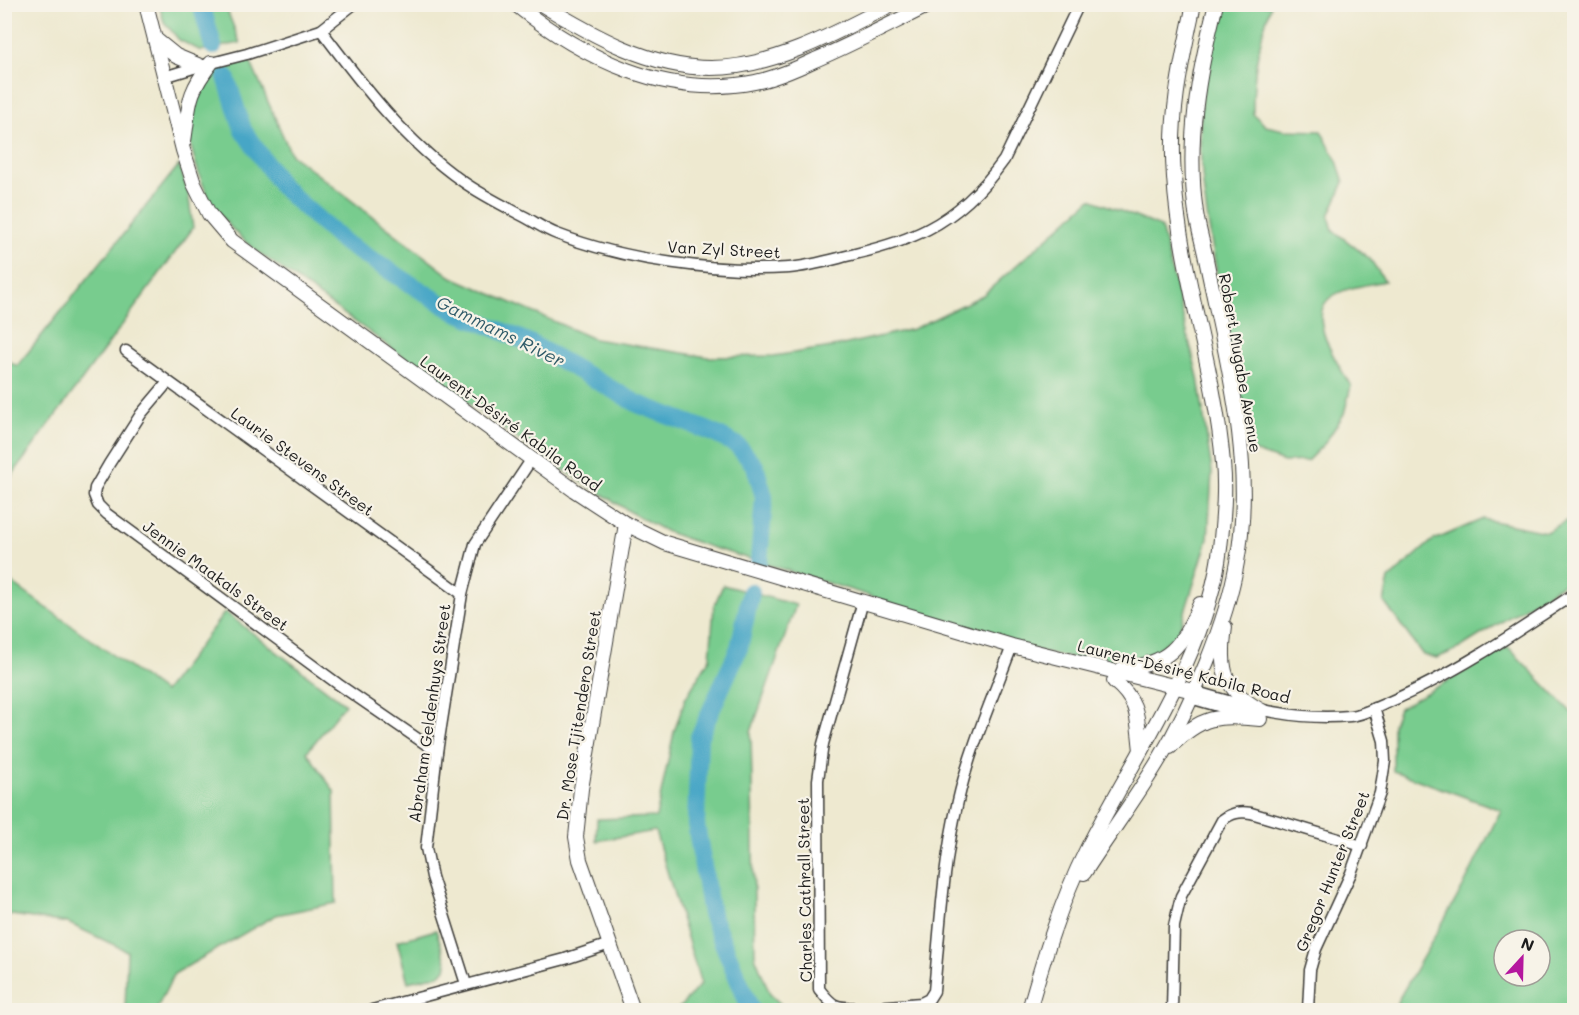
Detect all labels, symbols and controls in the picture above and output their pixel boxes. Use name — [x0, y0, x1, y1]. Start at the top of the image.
street label: Van Zyl Street — [667, 236, 781, 262]
street label: Robert Mugabe Avenue — [1215, 272, 1267, 454]
water label: Gammams River — [433, 290, 569, 372]
street label: Laurent-Désiré Kabila Road — [416, 350, 606, 496]
street label: Laurie Stevens Street — [227, 402, 379, 520]
street label: Jennie Maakals Street — [139, 515, 293, 635]
street label: Abraham Geldenhuys Street — [403, 602, 455, 824]
street label: Dr. Mose Tjitendero Street — [551, 608, 605, 822]
street label: Laurent-Désiré Kabila Road — [1076, 634, 1292, 708]
street label: Gregor Hunter Street — [1290, 787, 1374, 955]
street label: Charles Cathrall Street — [792, 797, 816, 983]
north arrow — [1492, 928, 1552, 988]
text: N — [1518, 932, 1537, 956]

